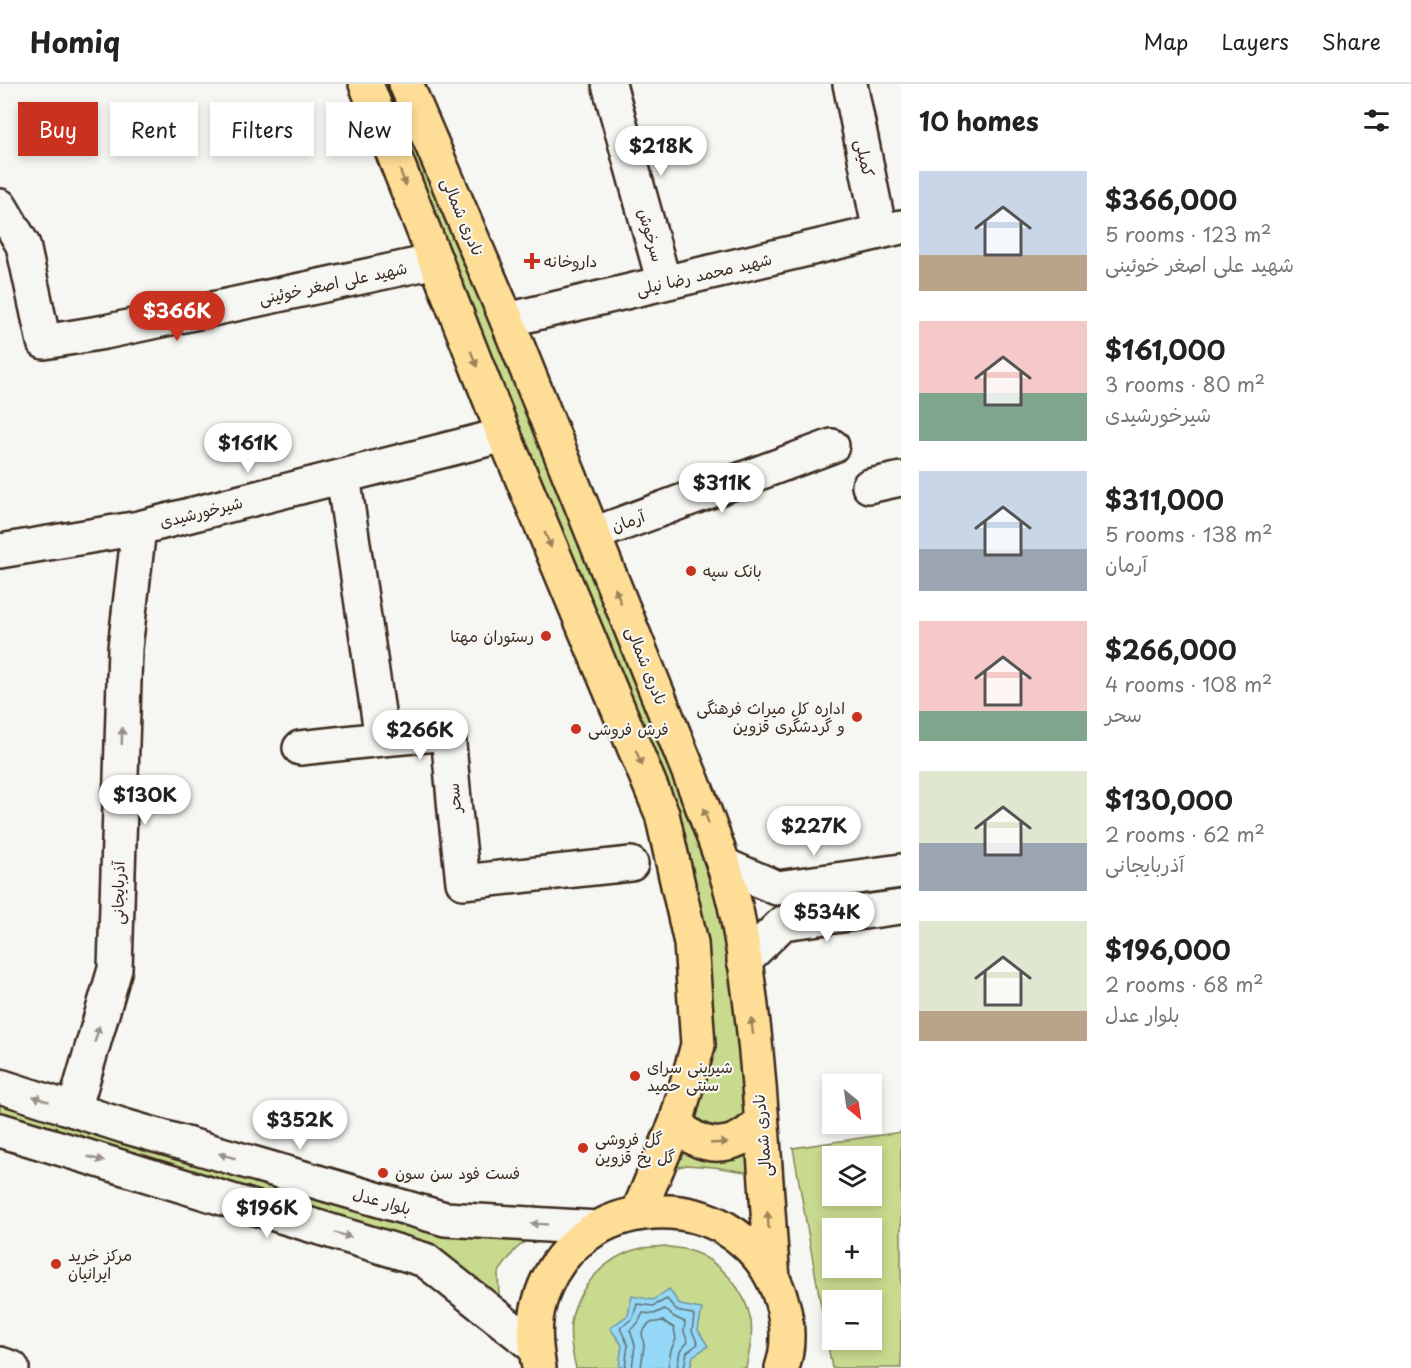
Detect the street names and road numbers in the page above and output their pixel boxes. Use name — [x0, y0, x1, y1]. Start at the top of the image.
street label: کمیلی — [850, 137, 882, 179]
street label: نادری شمالی — [437, 173, 491, 260]
street label: سرخوش — [633, 205, 671, 264]
street label: شهید محمد رضا نیلی — [634, 246, 774, 300]
street label: شهید علی اصغر خوئینی — [256, 255, 409, 309]
street label: شیرخورشیدی — [157, 489, 245, 533]
street label: آرمان — [608, 503, 649, 537]
street label: نادری شمالی — [621, 622, 675, 709]
street label: سحر — [440, 782, 466, 816]
street label: آذربایجانی — [104, 860, 130, 925]
street label: نادری شمالی — [745, 1092, 777, 1178]
street label: بلوار عدل — [350, 1180, 414, 1220]

